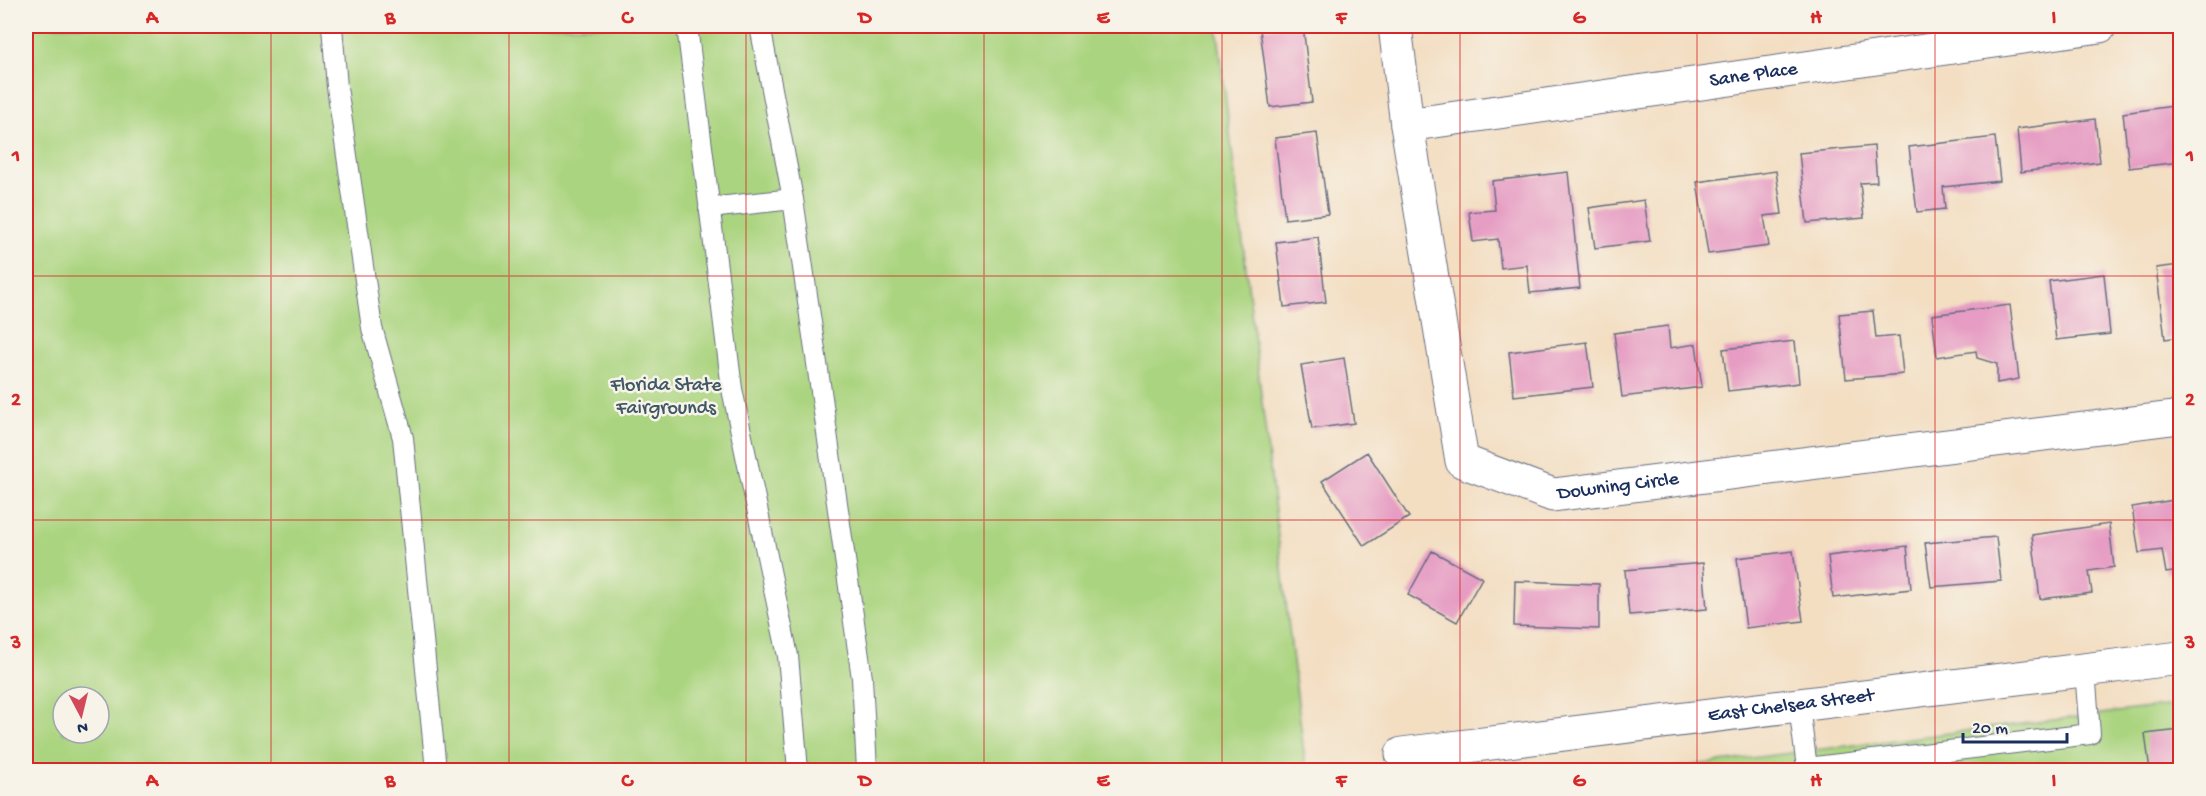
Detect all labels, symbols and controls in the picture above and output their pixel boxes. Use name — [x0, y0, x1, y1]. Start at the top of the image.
text: A — [145, 8, 160, 31]
text: B — [384, 8, 396, 31]
text: C — [621, 8, 635, 31]
text: D — [856, 8, 872, 31]
text: E — [1097, 8, 1111, 31]
text: F — [1335, 8, 1348, 31]
text: G — [1573, 8, 1587, 31]
text: H — [1810, 8, 1822, 31]
text: I — [2052, 8, 2057, 31]
street label: Sane Place — [1708, 58, 1800, 93]
text: 1 — [11, 146, 20, 169]
text: 1 — [2185, 146, 2194, 169]
park label: Florida State Fairgrounds — [609, 375, 722, 421]
text: 2 — [11, 390, 21, 413]
text: 2 — [2185, 390, 2195, 413]
street label: Downing Circle — [1554, 468, 1681, 506]
text: 3 — [10, 633, 21, 656]
text: 3 — [2184, 633, 2195, 656]
street label: East Chelsea Street — [1707, 684, 1877, 728]
north arrow — [51, 685, 111, 745]
scale bar — [1963, 706, 2066, 744]
text: N — [76, 716, 89, 737]
text: 20 m — [1972, 719, 2008, 740]
text: A — [145, 771, 160, 794]
text: B — [384, 771, 396, 794]
text: C — [621, 771, 635, 794]
text: D — [856, 771, 872, 794]
text: E — [1097, 771, 1111, 794]
text: F — [1335, 771, 1348, 794]
text: G — [1573, 771, 1587, 794]
text: H — [1810, 771, 1822, 794]
text: I — [2052, 771, 2057, 794]

